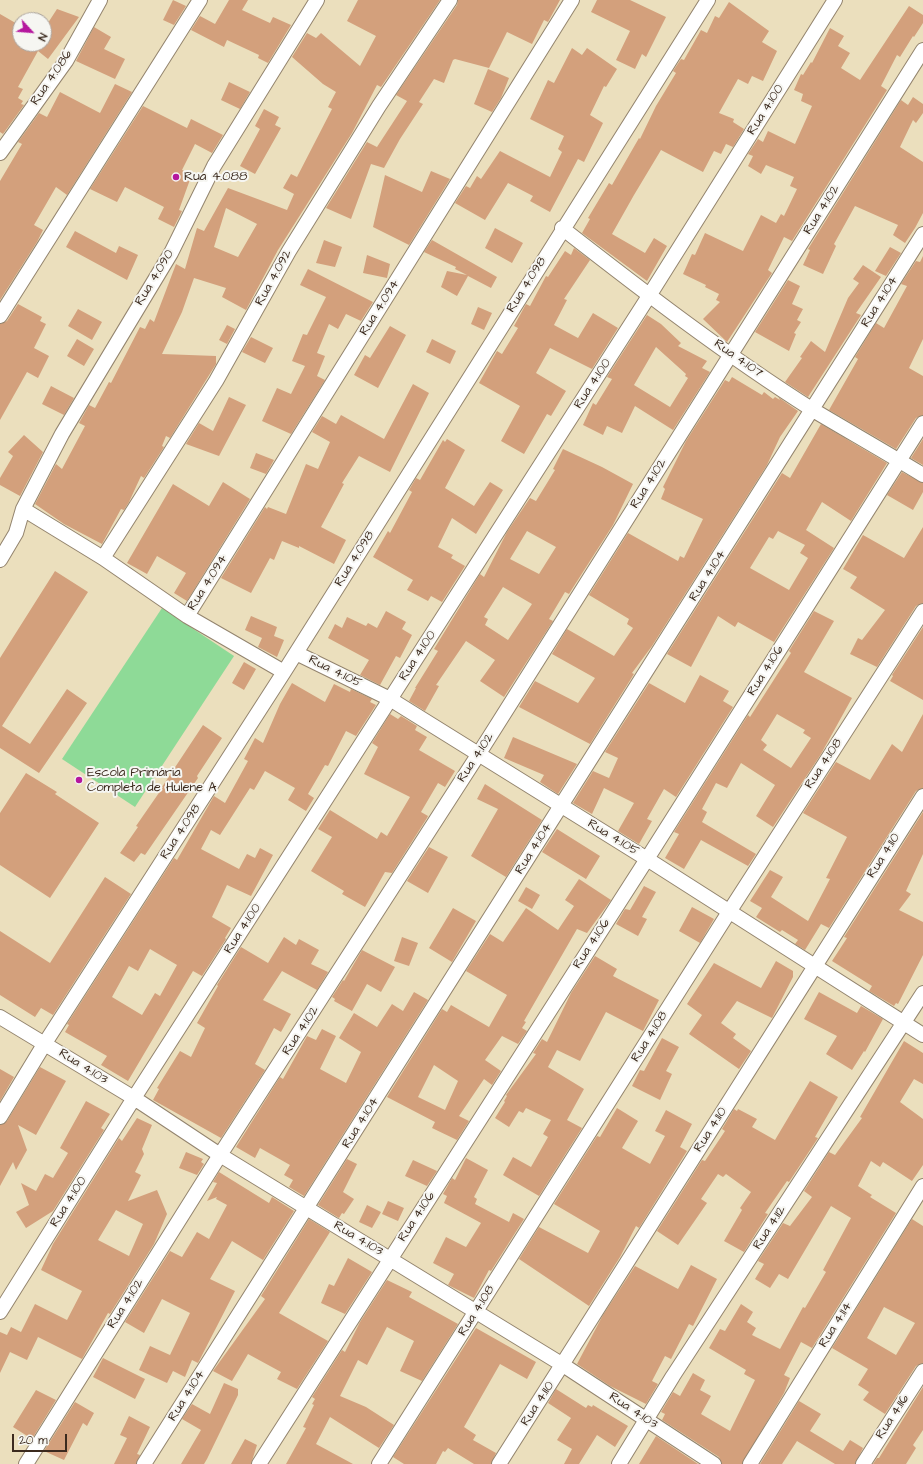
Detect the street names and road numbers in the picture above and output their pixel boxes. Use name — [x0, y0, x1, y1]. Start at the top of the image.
street label: Rua 4.086 — [28, 47, 76, 109]
street label: Rua 4.100 — [744, 82, 788, 138]
street label: Rua 4.102 — [801, 182, 843, 238]
street label: Rua 4.090 — [132, 247, 178, 309]
street label: Rua 4.092 — [252, 247, 296, 309]
street label: Rua 4.098 — [504, 254, 550, 316]
street label: Rua 4.104 — [858, 274, 902, 330]
street label: Rua 4.094 — [357, 277, 403, 339]
street label: Rua 4.107 — [710, 336, 766, 382]
street label: Rua 4.100 — [571, 356, 615, 412]
street label: Rua 4.102 — [628, 456, 670, 512]
street label: Rua 4.098 — [332, 528, 378, 590]
street label: Rua 4.104 — [686, 548, 730, 604]
street label: Rua 4.094 — [185, 552, 231, 614]
street label: Rua 4.100 — [396, 628, 440, 684]
street label: Rua 4.106 — [744, 643, 788, 699]
street label: Rua 4.105 — [306, 652, 364, 692]
street label: Rua 4.102 — [454, 730, 498, 786]
street label: Rua 4.108 — [802, 736, 846, 792]
street label: Rua 4.098 — [157, 802, 205, 862]
street label: Rua 4.105 — [584, 817, 642, 859]
street label: Rua 4.104 — [512, 821, 556, 877]
street label: Rua 4.110 — [864, 831, 904, 881]
street label: Rua 4.100 — [221, 901, 265, 957]
street label: Rua 4.106 — [570, 916, 614, 972]
street label: Rua 4.102 — [279, 1003, 323, 1059]
street label: Rua 4.108 — [628, 1009, 672, 1065]
street label: Rua 4.103 — [56, 1046, 110, 1088]
street label: Rua 4.104 — [339, 1095, 383, 1151]
street label: Rua 4.110 — [691, 1105, 731, 1155]
street label: Rua 4.100 — [47, 1174, 91, 1230]
street label: Rua 4.106 — [395, 1189, 439, 1245]
street label: Rua 4.112 — [750, 1203, 790, 1253]
street label: Rua 4.103 — [330, 1218, 386, 1260]
street label: Rua 4.102 — [105, 1276, 147, 1332]
street label: Rua 4.108 — [455, 1283, 499, 1339]
street label: Rua 4.114 — [816, 1299, 856, 1351]
street label: Rua 4.104 — [165, 1368, 209, 1424]
street label: Rua 4.110 — [518, 1379, 558, 1429]
street label: Rua 4.103 — [606, 1390, 660, 1432]
street label: Rua 4.116 — [873, 1392, 913, 1442]

